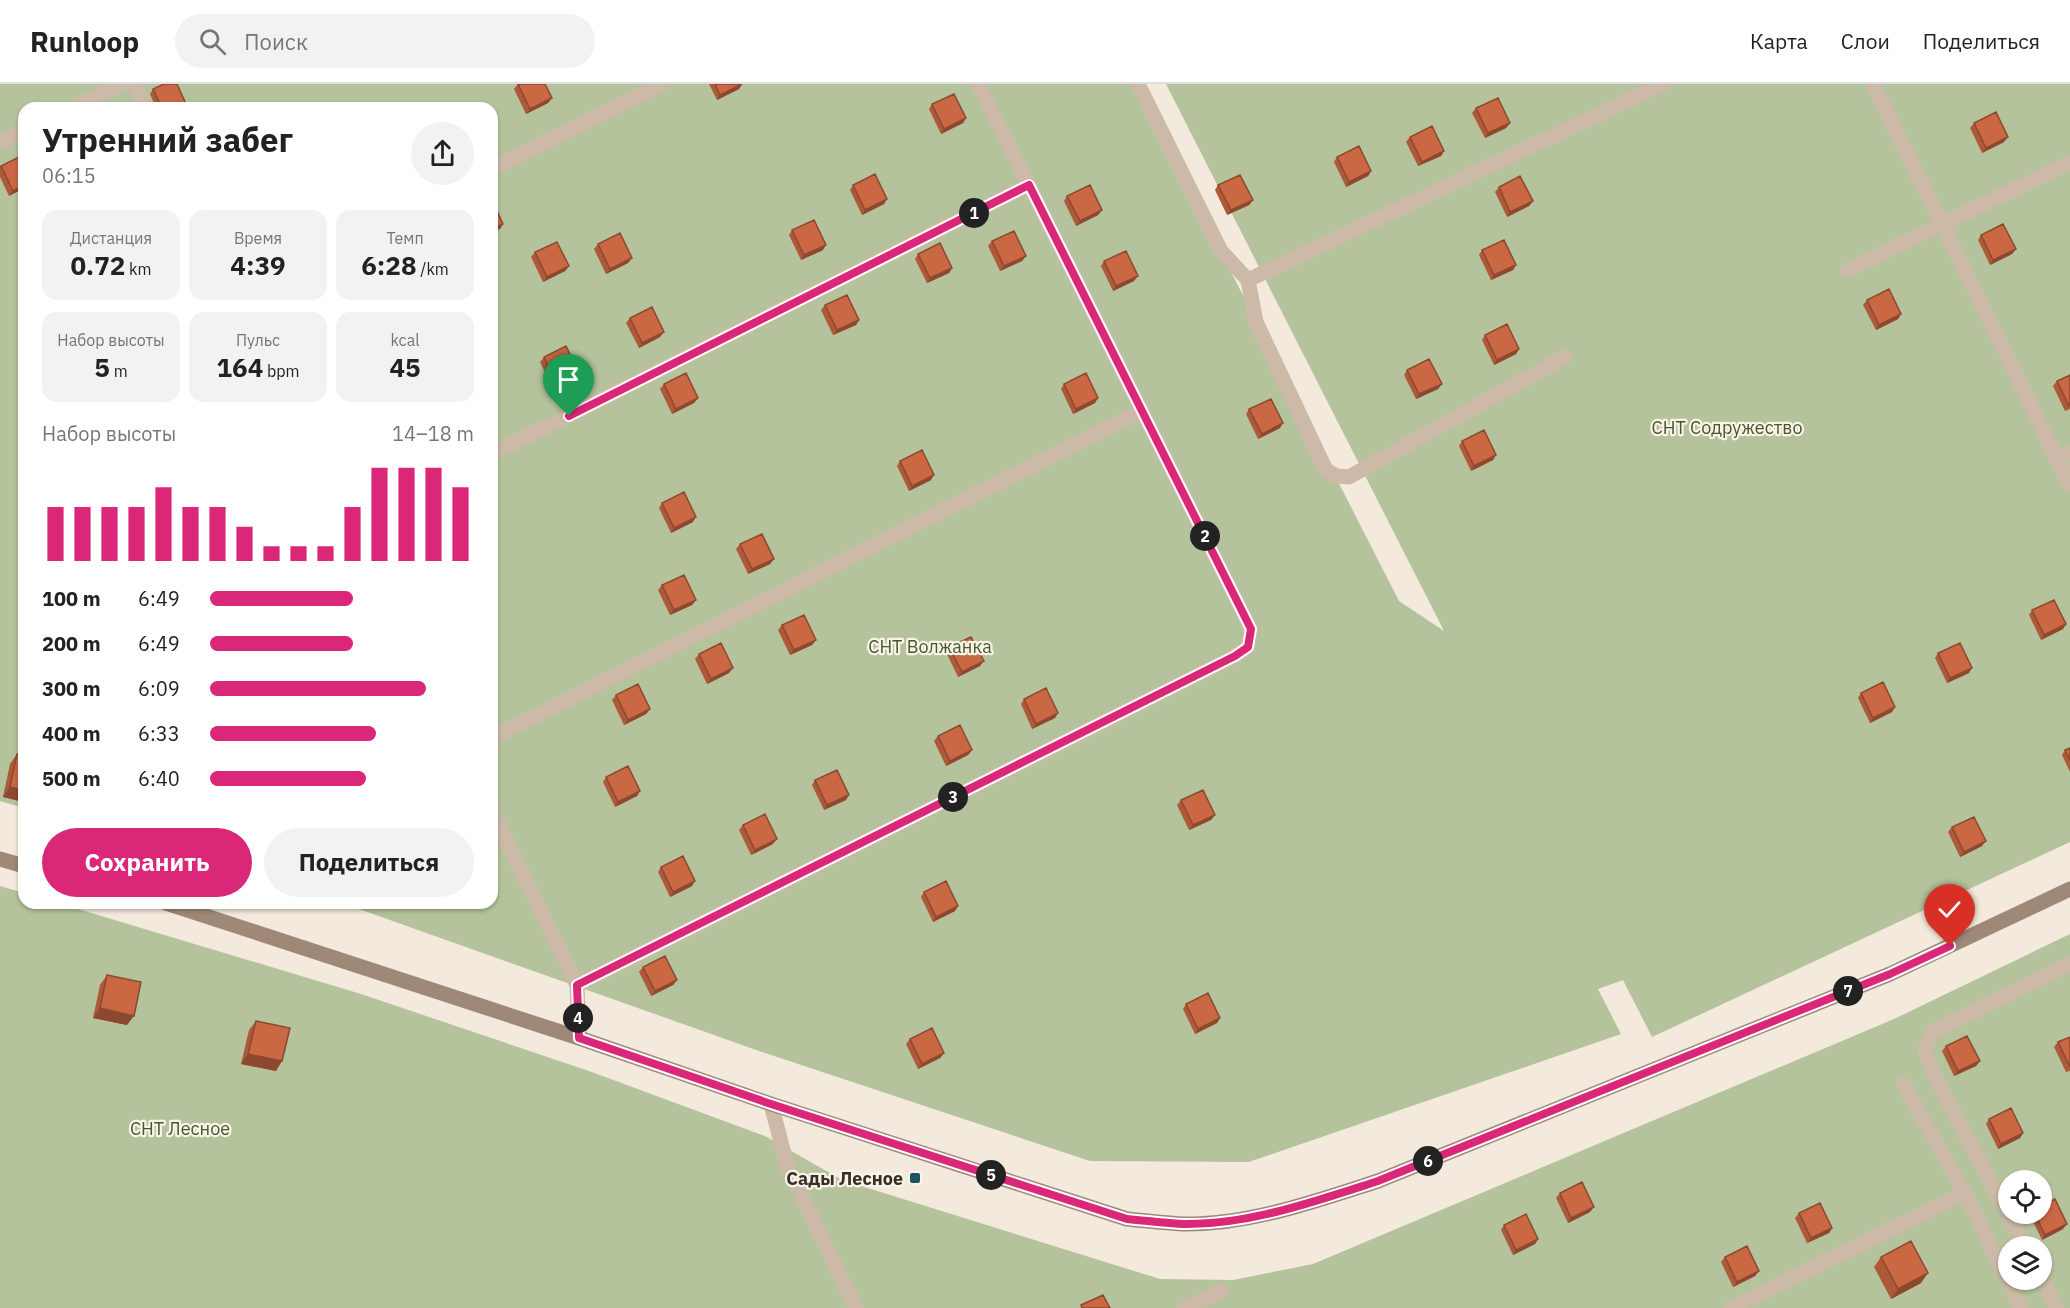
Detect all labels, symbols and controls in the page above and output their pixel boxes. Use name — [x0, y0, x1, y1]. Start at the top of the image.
search box — [175, 14, 595, 68]
text: Runloop — [30, 23, 139, 60]
icon: search — [196, 25, 229, 58]
text: Поиск — [244, 27, 308, 56]
text: Карта — [1750, 27, 1808, 55]
text: Слои — [1841, 27, 1890, 55]
text: Поделиться — [1923, 27, 2040, 55]
text: Утренний забег — [42, 118, 293, 161]
button: share — [411, 122, 474, 185]
text: 06:15 — [42, 162, 96, 189]
pin: 1 — [959, 198, 989, 228]
text: 1 — [969, 203, 979, 223]
text: Дистанция — [70, 228, 152, 248]
text: Время — [234, 228, 282, 248]
text: Темп — [386, 228, 424, 248]
text: 0.72 — [70, 248, 125, 282]
text: 4:39 — [230, 248, 286, 282]
text: 6:28 — [361, 248, 417, 282]
text: km — [125, 259, 152, 279]
text: /km — [417, 259, 449, 279]
text: Набор высоты — [57, 330, 165, 350]
text: Пульс — [236, 330, 280, 350]
text: kcal — [390, 330, 420, 350]
text: 5 — [94, 350, 110, 384]
text: 164 — [216, 350, 263, 384]
text: 45 — [389, 350, 421, 384]
pin — [543, 354, 594, 416]
text: m — [110, 361, 128, 381]
text: bpm — [263, 361, 300, 381]
icon: arrive — [552, 363, 585, 396]
park label: СНТ Содружество — [1652, 416, 1802, 439]
text: Набор высоты — [42, 420, 176, 447]
text: 14–18 m — [392, 420, 474, 447]
pin: 2 — [1190, 521, 1220, 551]
text: 2 — [1200, 526, 1210, 546]
text: 100 m — [42, 585, 101, 612]
text: 6:49 — [138, 585, 180, 612]
text: 200 m — [42, 630, 101, 657]
text: 6:49 — [138, 630, 180, 657]
park label: СНТ Волжанка — [868, 635, 992, 658]
text: 300 m — [42, 675, 101, 702]
text: 6:09 — [138, 675, 180, 702]
text: 400 m — [42, 720, 101, 747]
text: 6:33 — [138, 720, 180, 747]
text: 500 m — [42, 765, 101, 792]
text: 6:40 — [138, 765, 180, 792]
pin: 3 — [938, 782, 968, 812]
text: 3 — [948, 787, 958, 807]
button: Сохранить — [42, 828, 252, 897]
button: Поделиться — [264, 828, 474, 897]
pin — [1924, 884, 1975, 946]
icon: check — [1933, 893, 1966, 926]
pin: 7 — [1833, 976, 1863, 1006]
text: 7 — [1843, 981, 1853, 1001]
pin: 4 — [563, 1003, 593, 1033]
text: 4 — [573, 1008, 583, 1028]
park label: СНТ Лесное — [130, 1117, 230, 1140]
pin: 6 — [1413, 1146, 1443, 1176]
text: 6 — [1423, 1151, 1433, 1171]
pin: 5 — [976, 1160, 1006, 1190]
text: 5 — [986, 1165, 996, 1185]
place label: Сады Лесное — [786, 1167, 903, 1190]
map controls — [1998, 1170, 2052, 1290]
button: locate — [1998, 1170, 2052, 1224]
marker: Сады Лесное — [908, 1171, 922, 1185]
button: layers — [1998, 1236, 2052, 1290]

